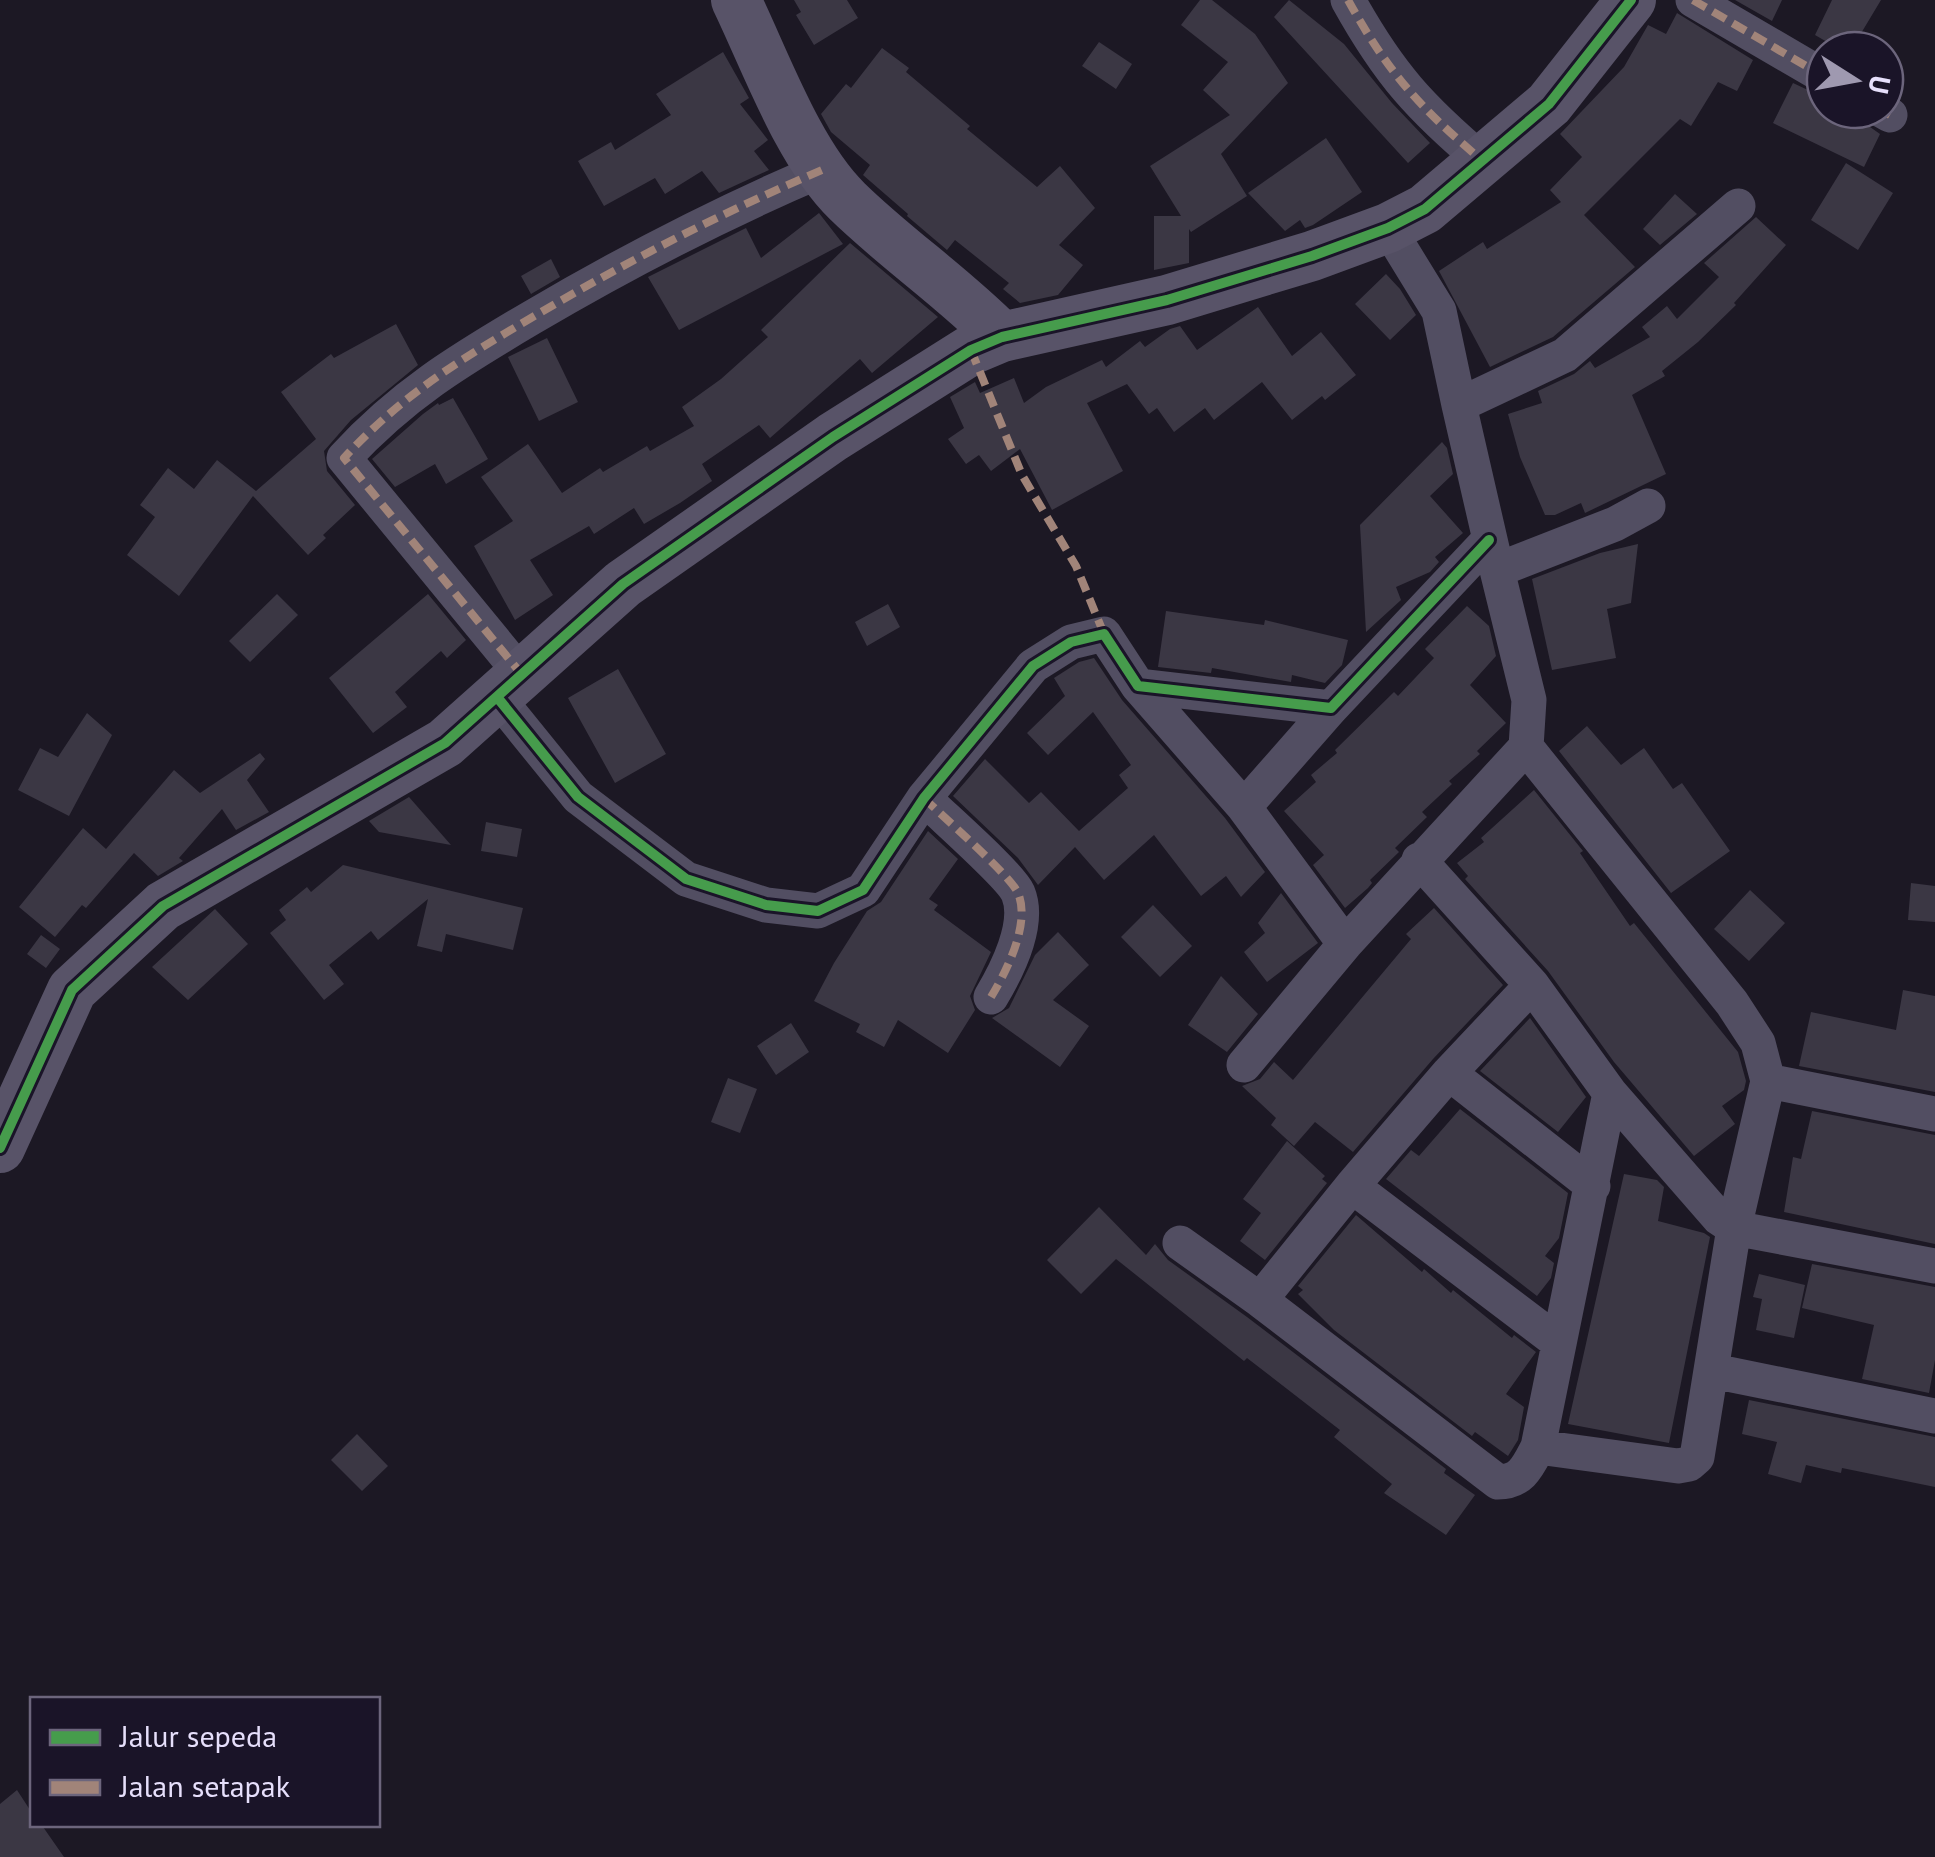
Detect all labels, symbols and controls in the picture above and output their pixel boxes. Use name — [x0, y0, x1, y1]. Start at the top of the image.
north arrow — [1805, 30, 1905, 130]
text: U — [1860, 73, 1900, 97]
legend — [30, 1697, 380, 1827]
text: Jalur sepeda — [118, 1716, 277, 1755]
text: Jalan setapak — [118, 1766, 291, 1805]

